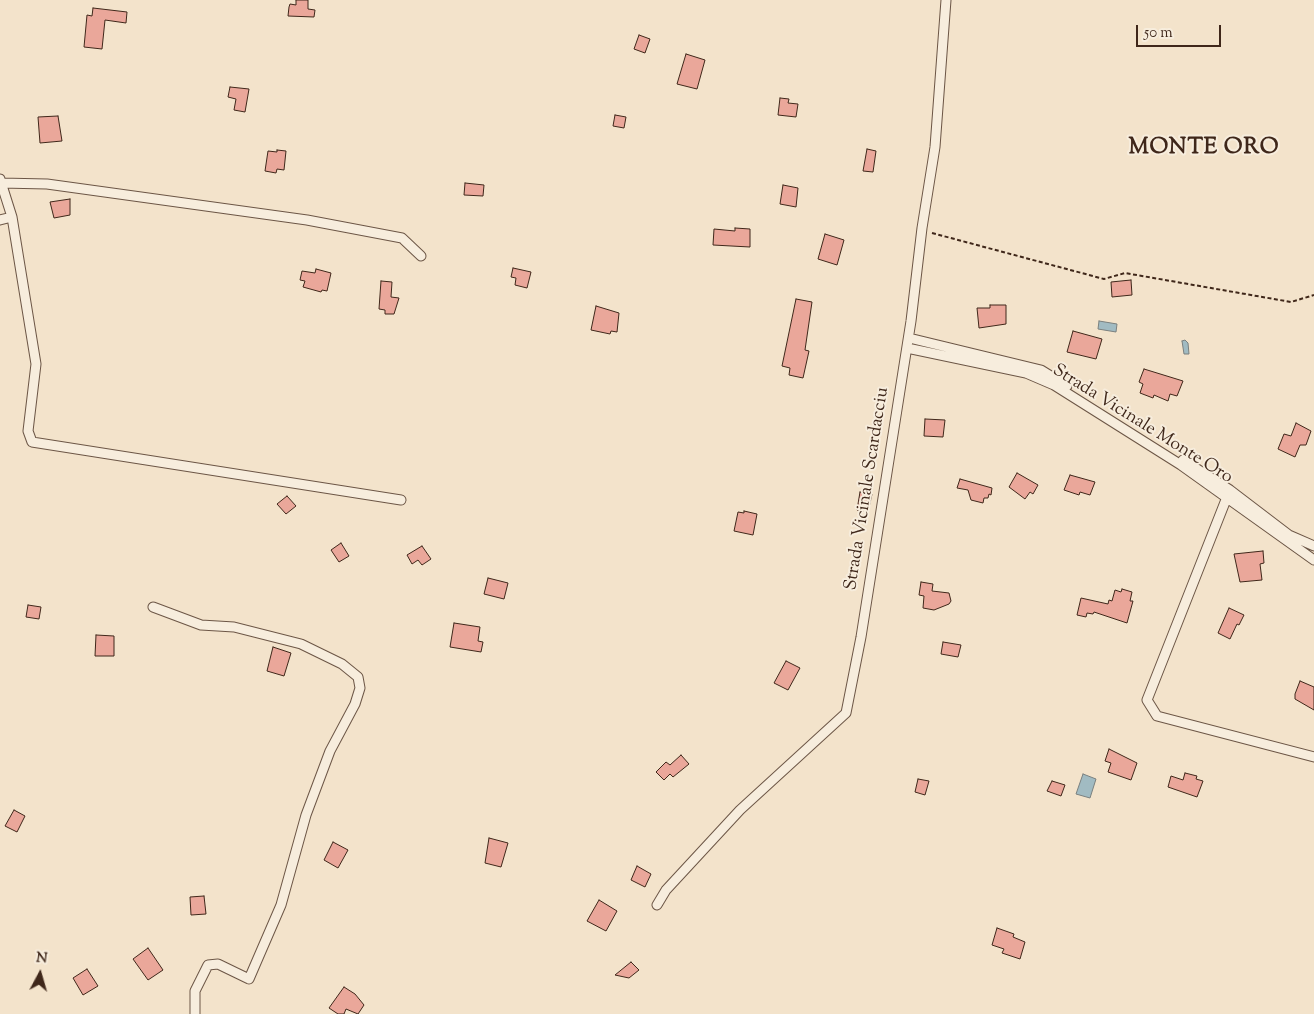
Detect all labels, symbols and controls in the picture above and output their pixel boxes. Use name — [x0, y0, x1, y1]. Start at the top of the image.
scale bar — [1139, 15, 1224, 47]
text: 50 m — [1144, 23, 1173, 44]
district label: MONTE ORO — [1127, 136, 1281, 162]
street label: Strada Vicinale Monte Oro — [1048, 361, 1236, 489]
street label: Strada Vicinale Scardacciu — [841, 386, 895, 592]
north arrow — [15, 949, 65, 999]
text: N — [35, 949, 48, 970]

